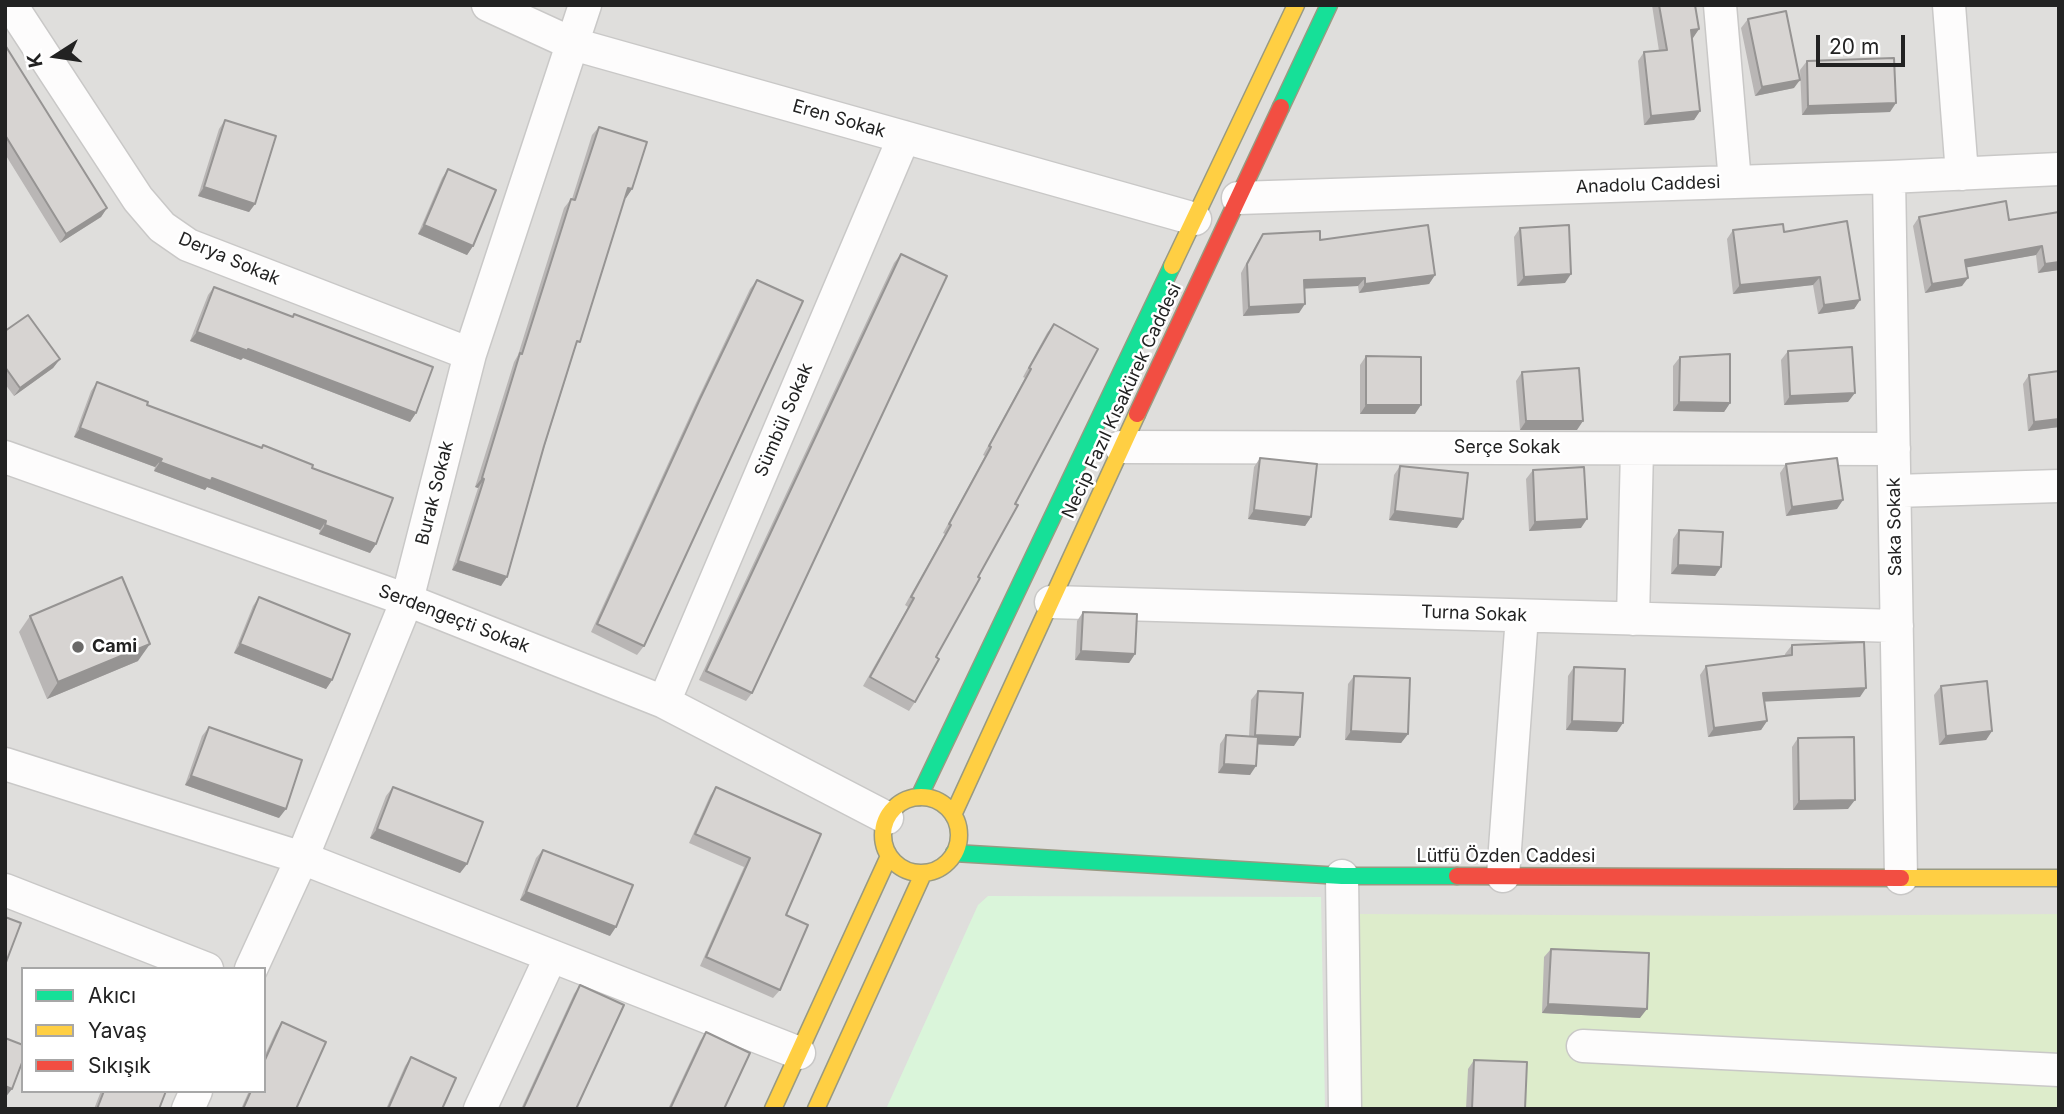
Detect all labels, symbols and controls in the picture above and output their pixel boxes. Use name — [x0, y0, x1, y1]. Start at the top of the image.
north arrow — [21, 21, 91, 91]
scale bar — [1819, 21, 1908, 65]
text: 20 m — [1829, 34, 1879, 59]
text: K — [22, 51, 48, 70]
street label: Eren Sokak — [790, 95, 888, 143]
street label: Anadolu Caddesi — [1575, 172, 1721, 198]
street label: Derya Sokak — [175, 228, 283, 290]
street label: Necip Fazıl Kısakürek Caddesi — [1058, 280, 1186, 522]
street label: Sümbül Sokak — [750, 360, 818, 480]
street label: Serçe Sokak — [1454, 437, 1560, 459]
street label: Burak Sokak — [412, 439, 458, 547]
street label: Saka Sokak — [1883, 477, 1907, 577]
street label: Serdengeçti Sokak — [375, 580, 533, 658]
street label: Turna Sokak — [1421, 601, 1527, 627]
place label: Cami — [92, 636, 137, 658]
marker: Cami — [70, 639, 86, 655]
street label: Lütfü Özden Caddesi — [1417, 846, 1595, 868]
legend — [21, 967, 266, 1093]
text: Akıcı — [88, 983, 136, 1008]
text: Yavaş — [88, 1018, 147, 1043]
text: Sıkışık — [88, 1053, 151, 1078]

